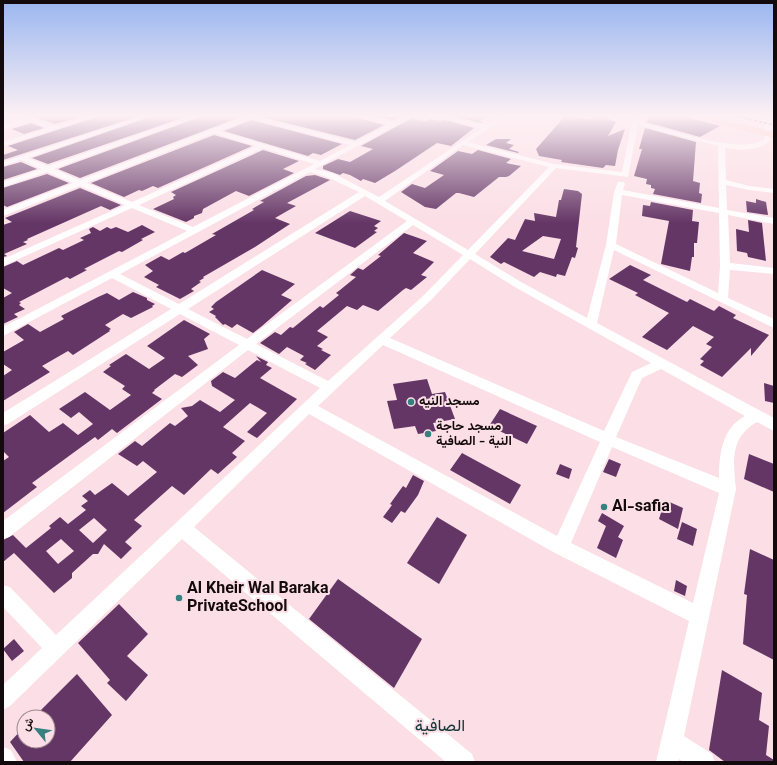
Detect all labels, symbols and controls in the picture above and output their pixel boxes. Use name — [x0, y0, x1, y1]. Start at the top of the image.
place label: مسجد النيه — [419, 392, 480, 412]
marker: مسجد النيه — [406, 397, 416, 407]
place label: مسجد حاجة النية - الصافية — [436, 417, 512, 452]
marker: مسجد حاجة النية - الصافية — [423, 429, 433, 439]
place label: Al-safia — [612, 495, 670, 520]
marker: Al-safia — [599, 502, 609, 512]
place label: Al Kheir Wal Baraka PrivateSchool — [187, 577, 329, 620]
marker: Al Kheir Wal Baraka PrivateSchool — [174, 593, 184, 603]
north arrow — [16, 709, 56, 749]
district label: الصافية — [415, 714, 465, 740]
text: ش — [18, 715, 39, 735]

